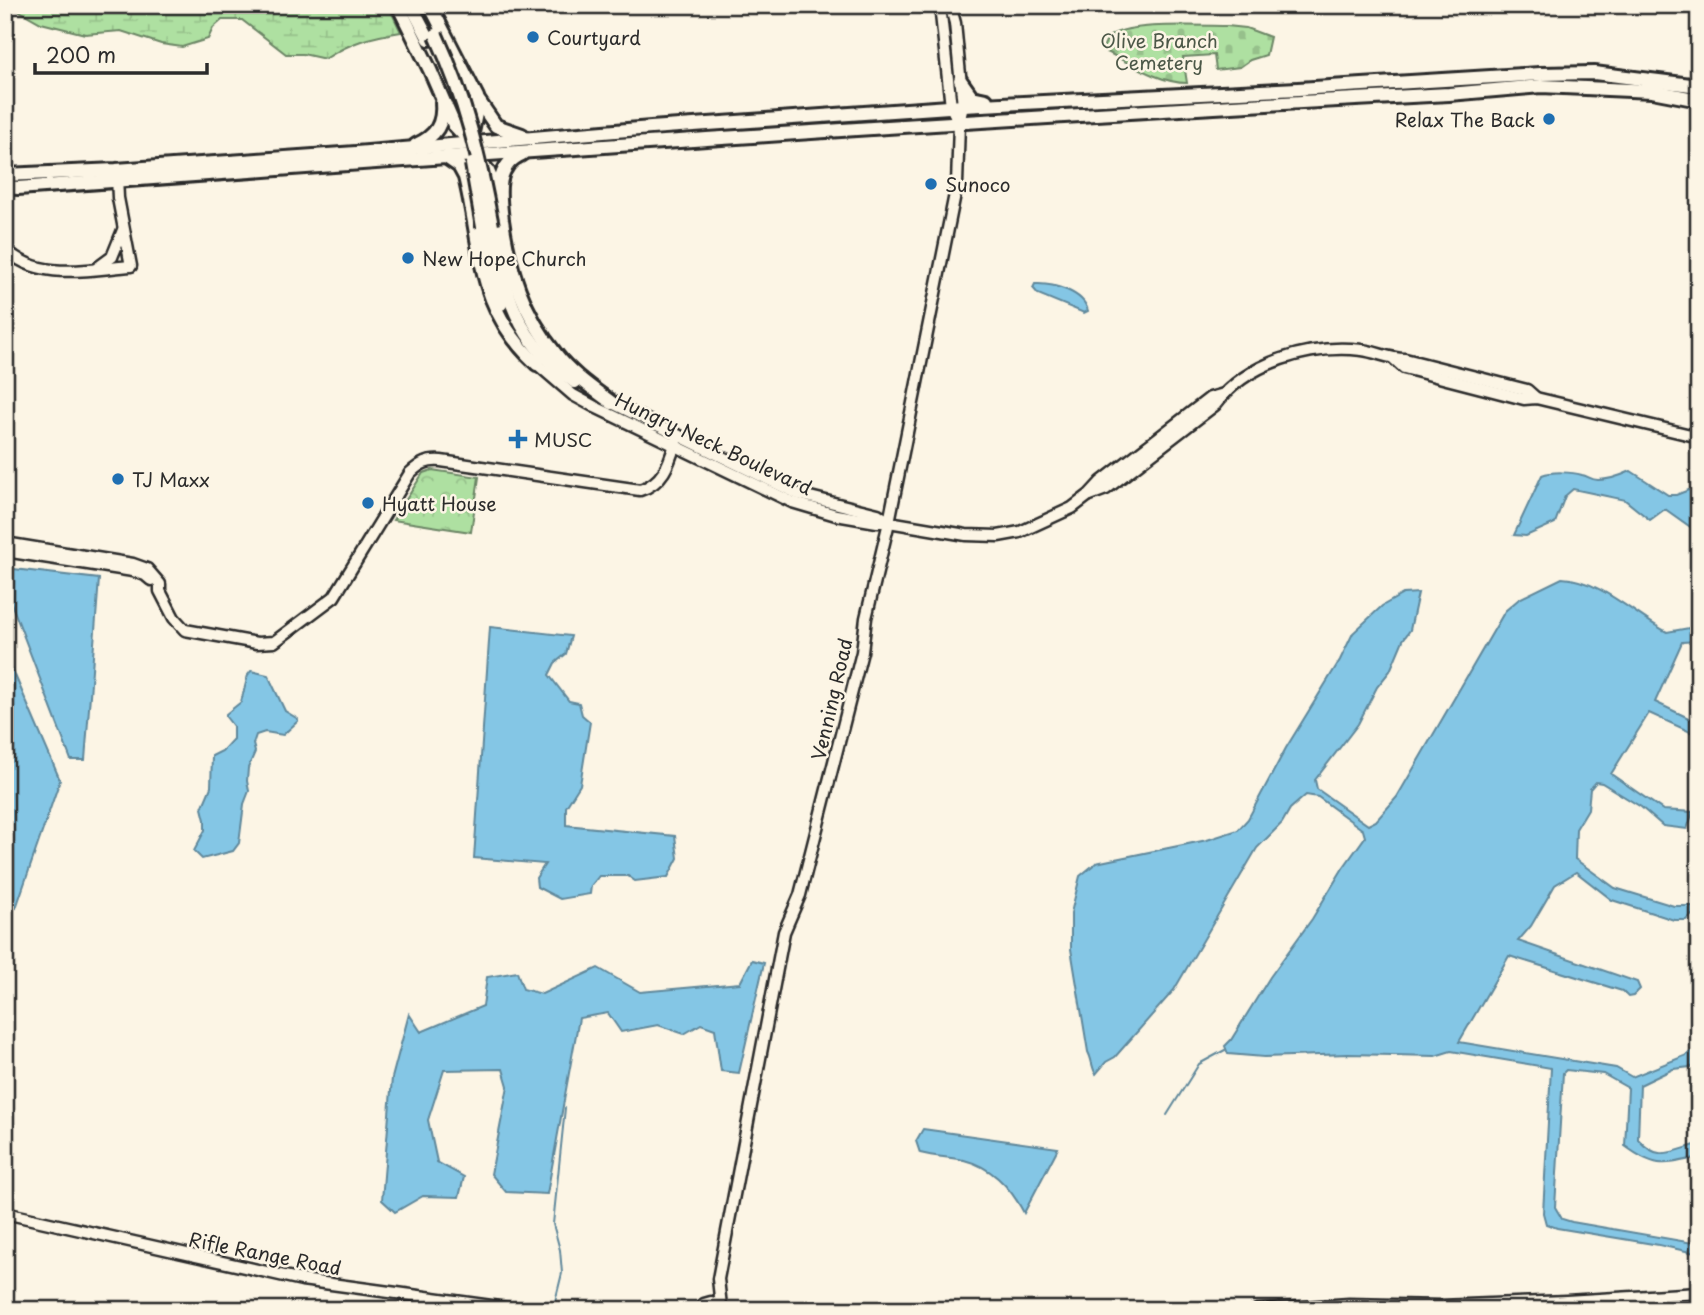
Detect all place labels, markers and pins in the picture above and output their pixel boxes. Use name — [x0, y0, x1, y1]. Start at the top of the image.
place label: Courtyard — [547, 23, 641, 51]
marker: Courtyard — [525, 29, 541, 45]
place label: Relax The Back — [1395, 105, 1535, 133]
marker: Relax The Back — [1541, 111, 1557, 127]
place label: Sunoco — [945, 170, 1011, 198]
marker: Sunoco — [923, 176, 939, 192]
place label: New Hope Church — [422, 244, 587, 272]
marker: New Hope Church — [400, 250, 416, 266]
place label: MUSC — [534, 425, 592, 453]
marker: MUSC — [508, 429, 528, 449]
place label: TJ Maxx — [132, 465, 210, 493]
marker: TJ Maxx — [110, 471, 126, 487]
place label: Hyatt House — [382, 489, 497, 517]
marker: Hyatt House — [360, 495, 376, 511]

